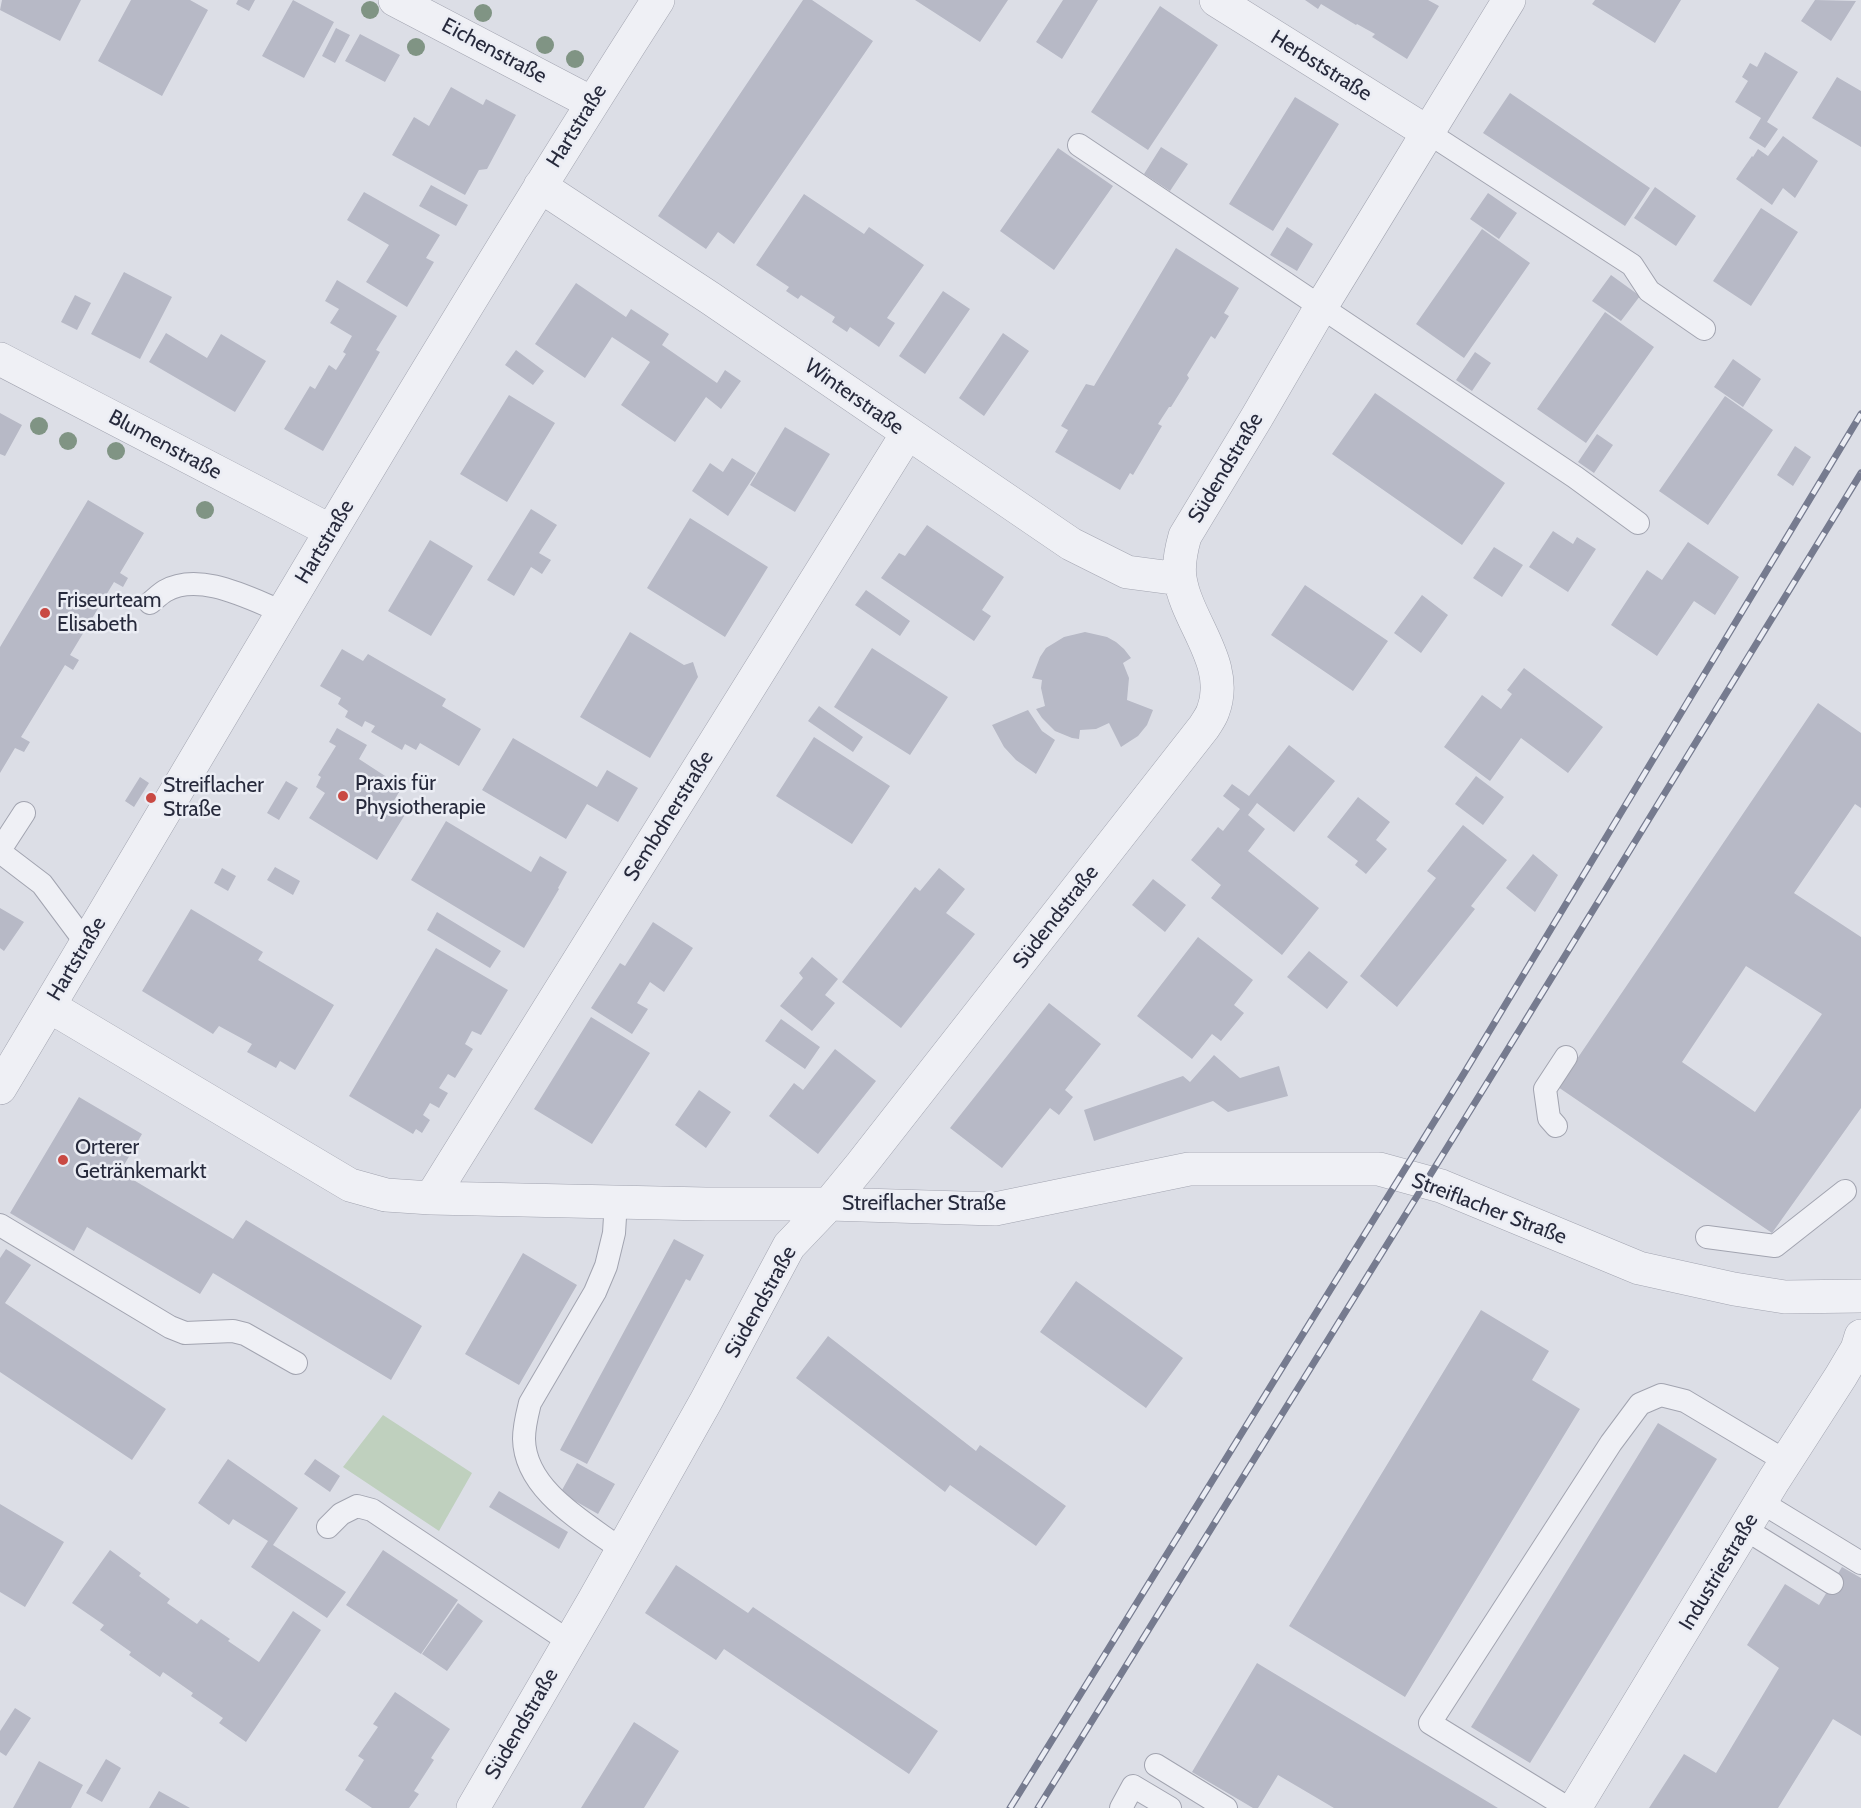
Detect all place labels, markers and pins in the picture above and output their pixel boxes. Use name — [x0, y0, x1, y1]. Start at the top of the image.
place label: Friseurteam Elisabeth — [57, 588, 161, 638]
marker: Friseurteam Elisabeth — [38, 606, 52, 620]
place label: Praxis für Physiotherapie — [355, 771, 486, 821]
place label: Streiflacher Straße — [163, 773, 264, 823]
marker: Praxis für Physiotherapie — [336, 789, 350, 803]
marker: Streiflacher Straße — [144, 791, 158, 805]
place label: Orterer Getränkemarkt — [75, 1135, 206, 1185]
marker: Orterer Getränkemarkt — [56, 1153, 70, 1167]

